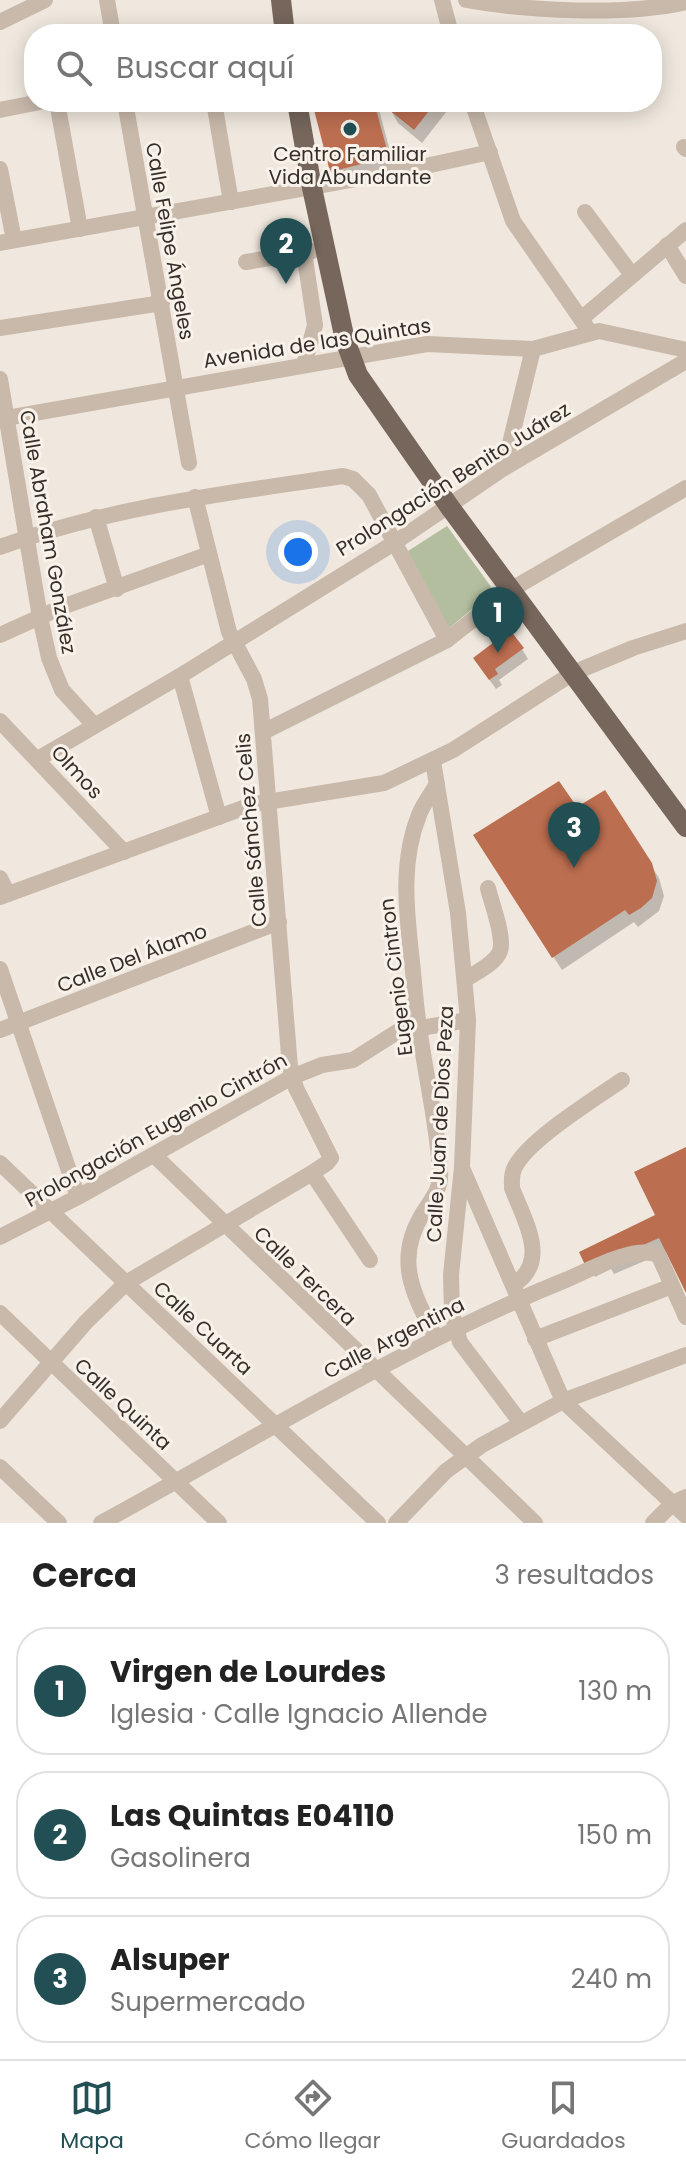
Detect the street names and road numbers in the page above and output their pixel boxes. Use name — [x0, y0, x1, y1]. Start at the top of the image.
street label: Calle Felipe Ángeles — [139, 140, 201, 342]
street label: Avenida de las Quintas — [201, 311, 433, 375]
street label: Prolongación Benito Juárez — [331, 395, 575, 563]
street label: Calle Abraham González — [13, 408, 83, 656]
street label: Calle Sánchez Celis — [229, 732, 273, 928]
street label: Olmos — [45, 739, 109, 805]
street label: Eugenio Cintron — [372, 897, 420, 1057]
street label: Calle Del Álamo — [53, 916, 211, 1000]
street label: Calle Juan de Dios Peza — [420, 1005, 460, 1243]
street label: Prolongación Eugenio Cintrón — [20, 1046, 292, 1214]
street label: Calle Tercera — [248, 1220, 362, 1332]
street label: Calle Cuarta — [147, 1275, 259, 1381]
street label: Calle Argentina — [319, 1290, 469, 1386]
street label: Calle Quinta — [68, 1352, 178, 1456]

